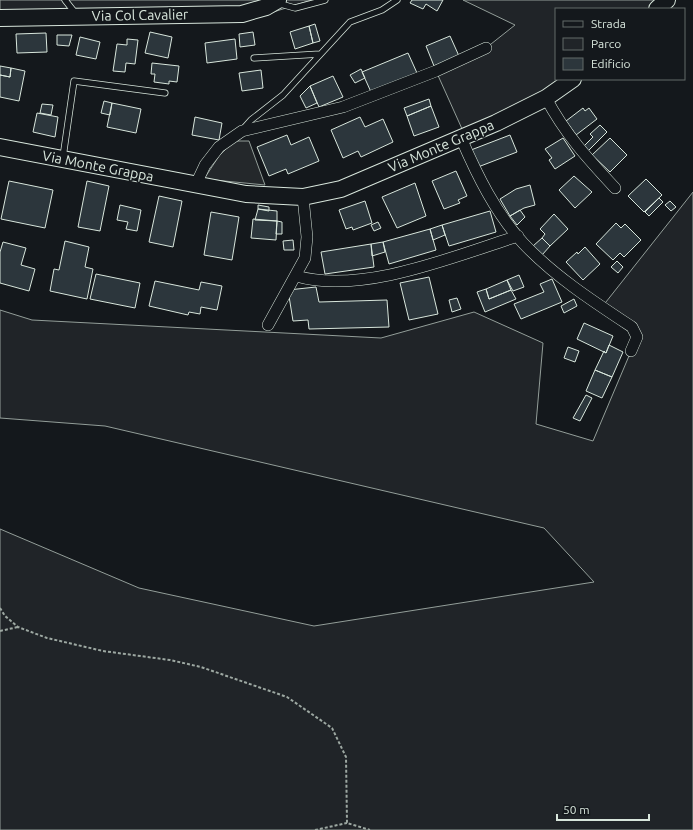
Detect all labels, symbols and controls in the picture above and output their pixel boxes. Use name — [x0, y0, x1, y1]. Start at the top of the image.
street label: Via Col Cavalier — [92, 6, 189, 24]
legend — [555, 8, 685, 80]
text: Strada — [591, 17, 626, 30]
text: Parco — [591, 37, 621, 50]
text: Edificio — [591, 57, 631, 70]
street label: Via Monte Grappa — [386, 117, 496, 175]
street label: Via Monte Grappa — [41, 147, 155, 185]
scale bar — [557, 796, 649, 822]
text: 50 m — [563, 803, 590, 816]

